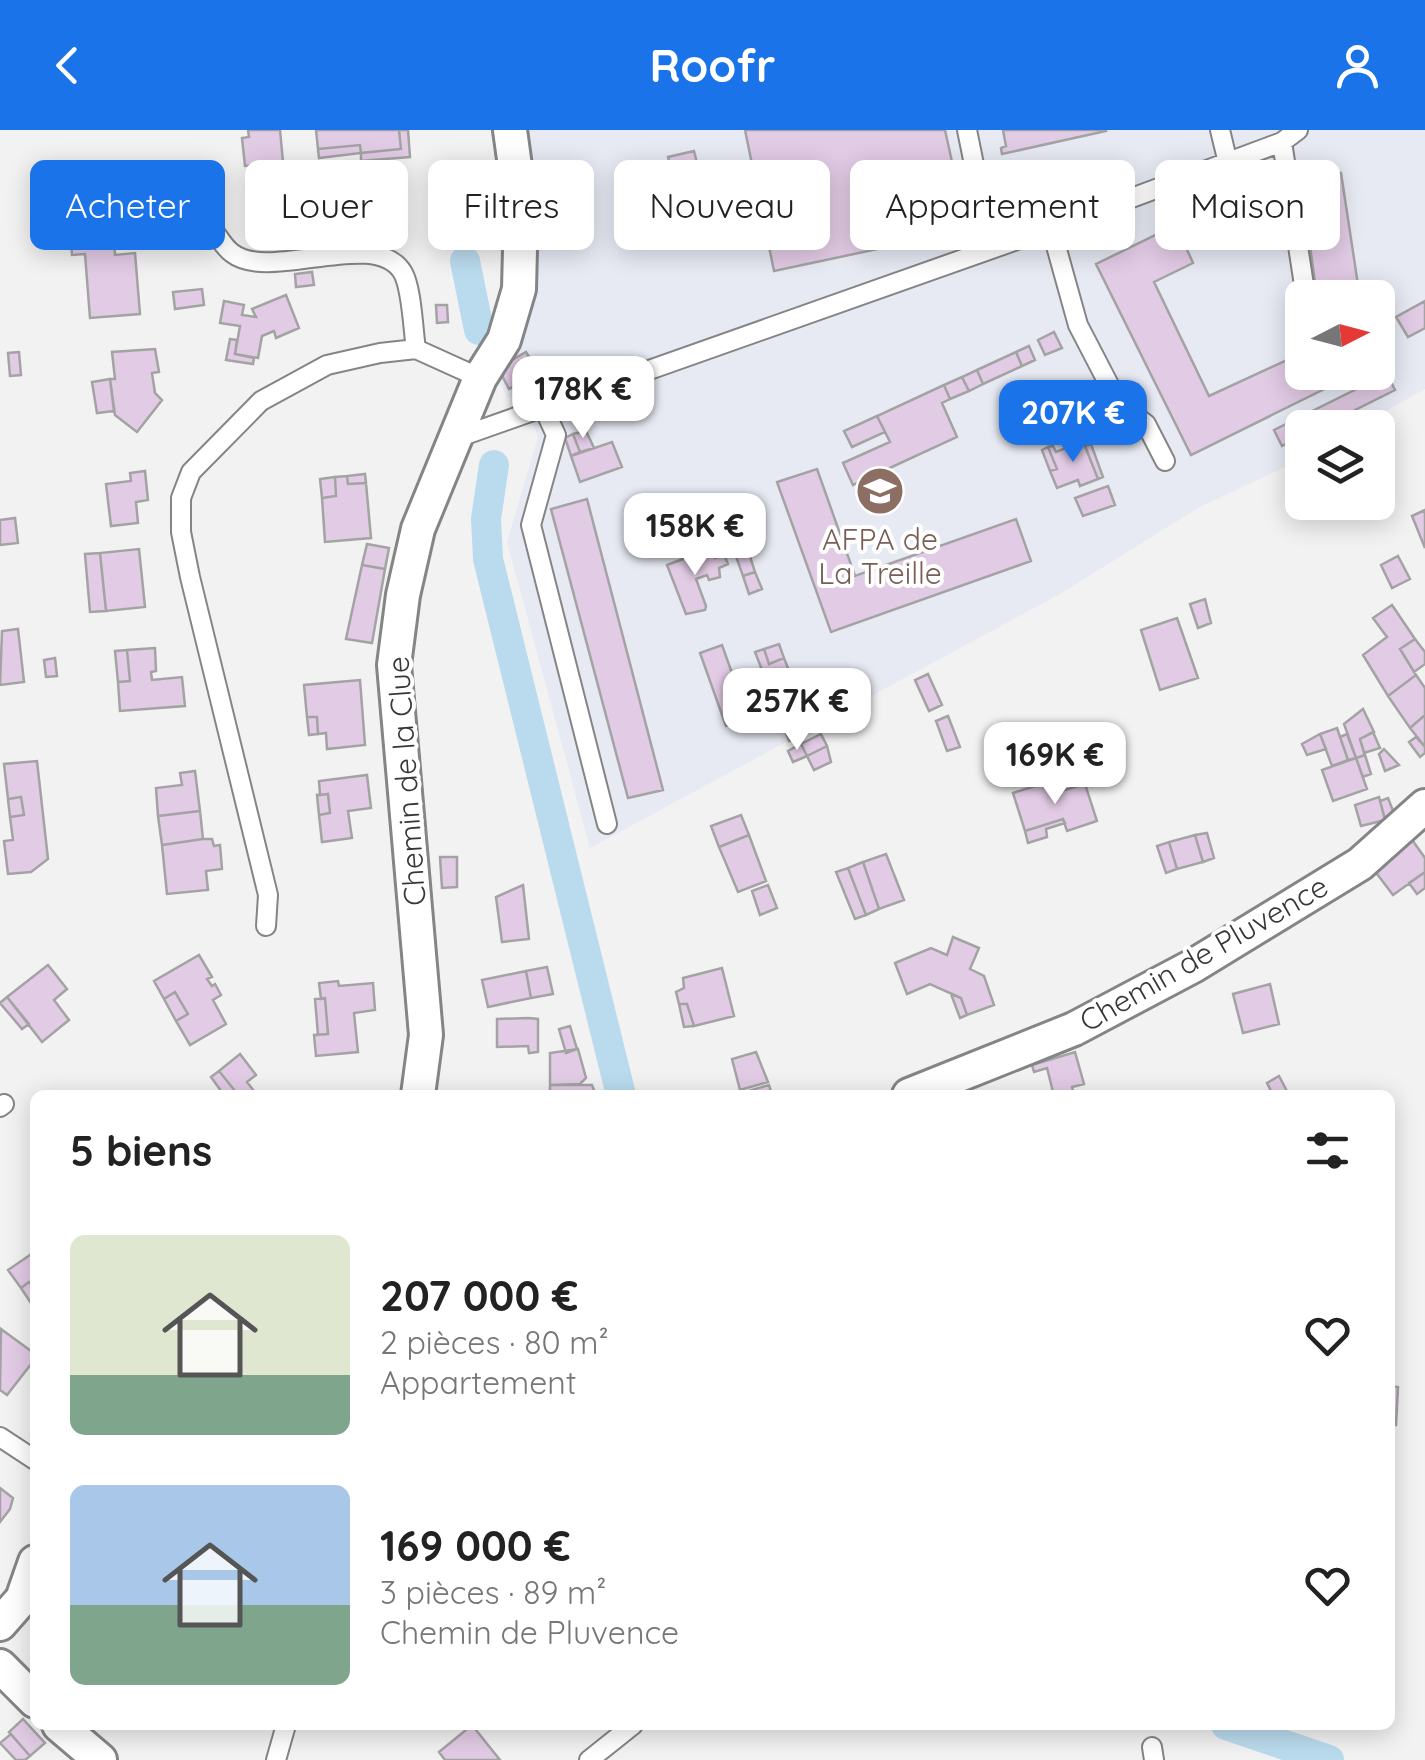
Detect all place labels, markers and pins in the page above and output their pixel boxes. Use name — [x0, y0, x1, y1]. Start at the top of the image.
pin: 178K € — [502, 356, 664, 441]
pin: 207K € — [992, 380, 1154, 465]
school or university icon: AFPA de La Treille — [854, 465, 906, 517]
pin: 158K € — [614, 493, 776, 578]
place label: AFPA de La Treille — [818, 520, 942, 592]
pin: 257K € — [716, 668, 878, 753]
pin: 169K € — [974, 722, 1136, 807]

